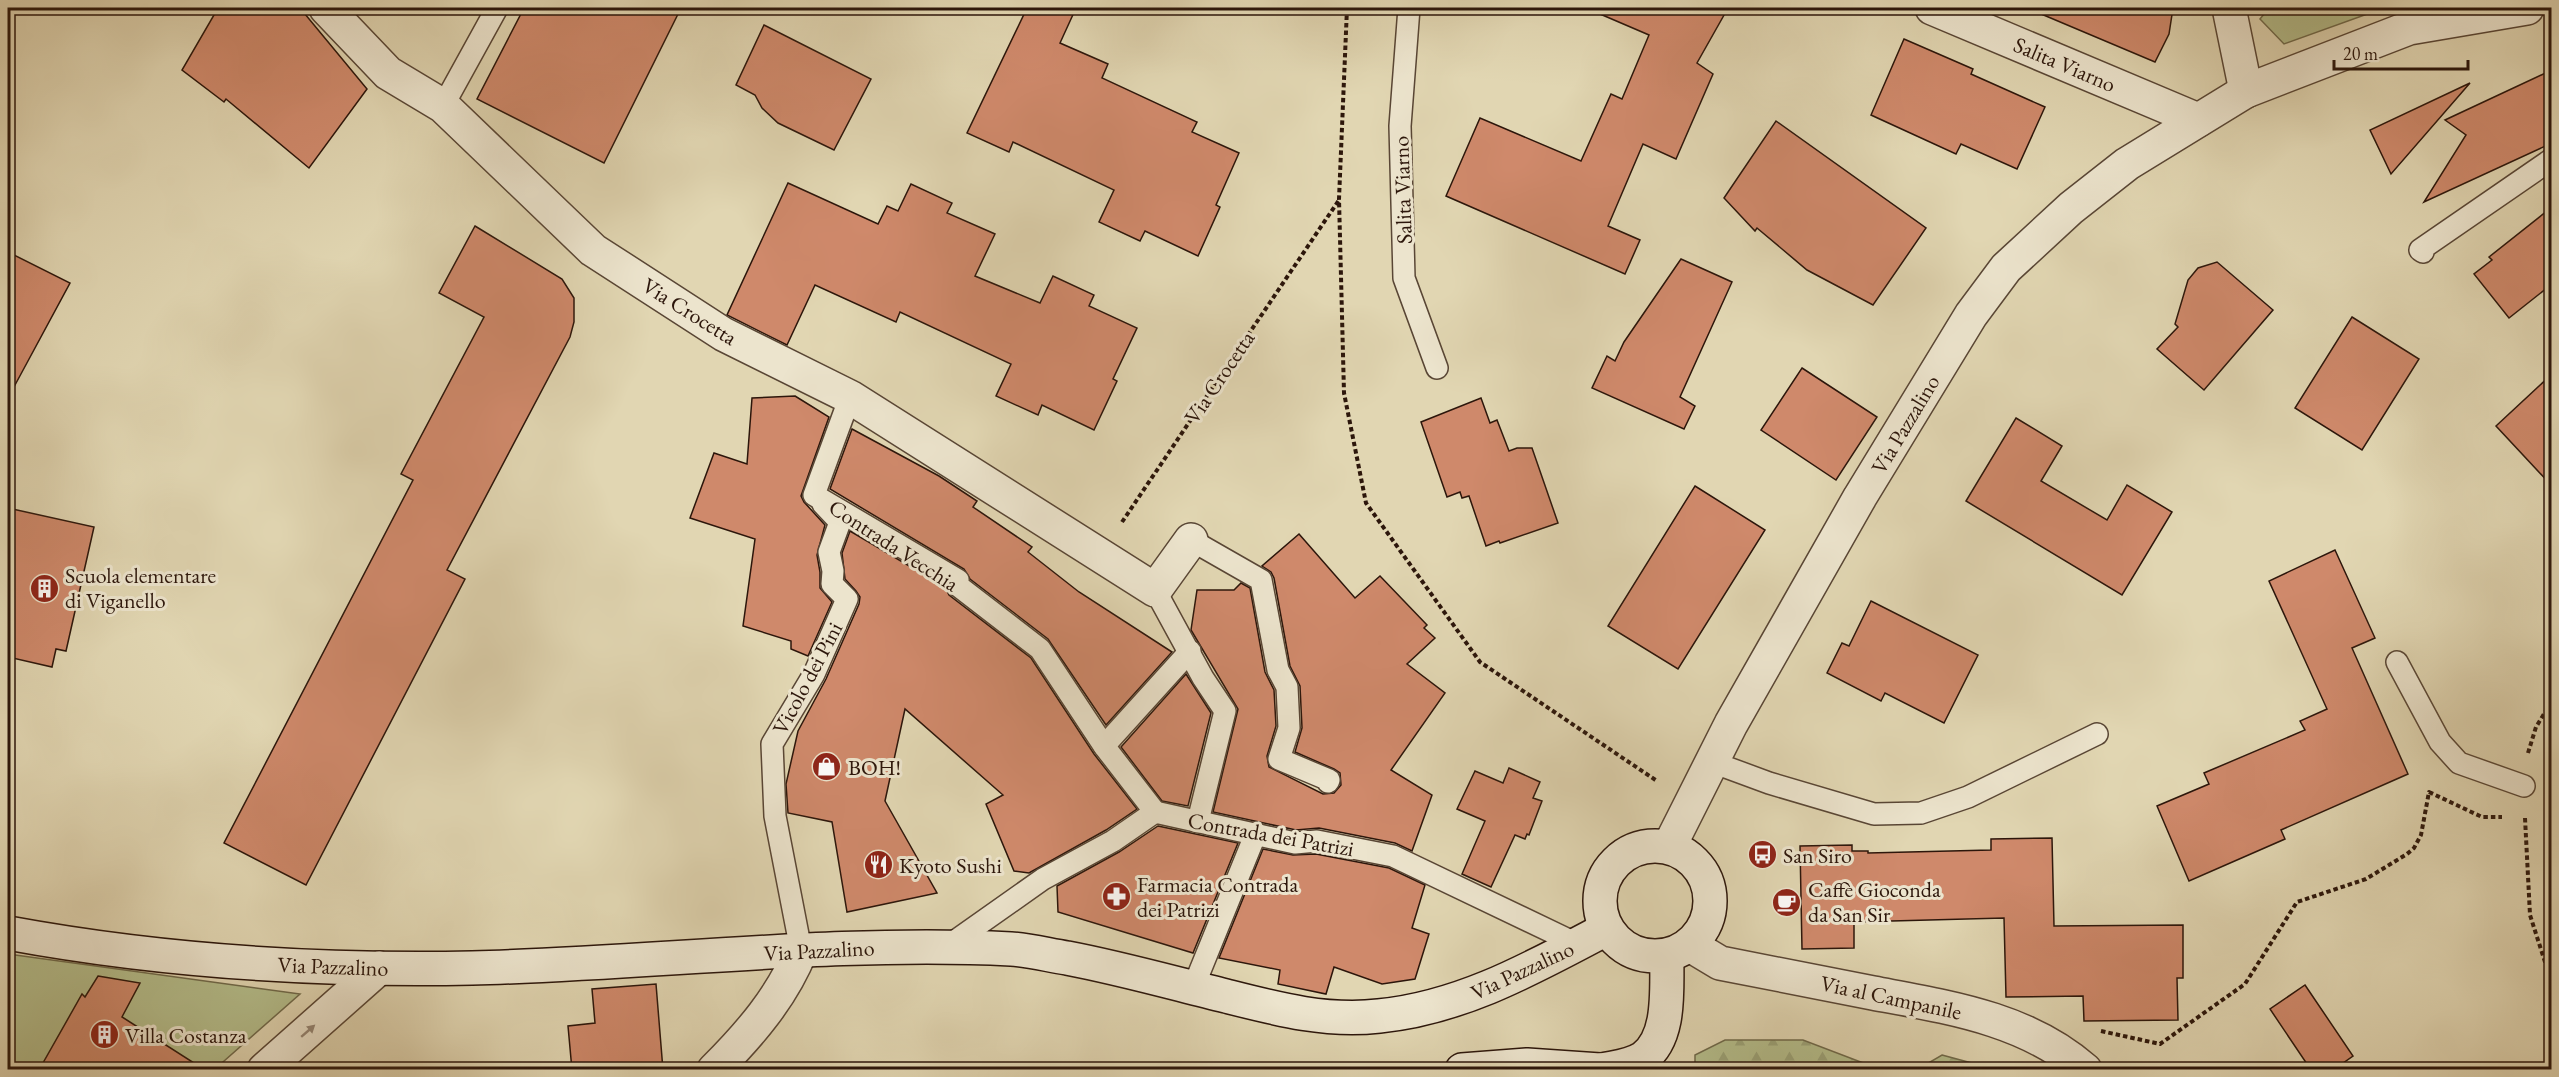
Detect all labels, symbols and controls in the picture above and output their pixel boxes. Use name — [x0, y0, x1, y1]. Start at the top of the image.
street label: Salita Viarno — [2009, 30, 2120, 99]
scale bar — [2334, 33, 2468, 71]
text: 20 m — [2343, 42, 2378, 65]
street label: Salita Viarno — [1386, 135, 1419, 245]
street label: Via Crocetta — [637, 271, 743, 352]
street label: Via Crocetta — [1178, 325, 1261, 430]
street label: Via Pazzalino — [1864, 369, 1946, 479]
street label: Contrada Vecchia — [823, 493, 964, 598]
place label: Scuola elementare di Viganello — [65, 561, 217, 615]
building icon: Scuola elementare di Viganello — [28, 572, 60, 604]
street label: Vicolo dei Pini — [766, 617, 849, 740]
shop icon: BOH! — [811, 751, 843, 783]
place label: BOH! — [848, 753, 901, 782]
street label: Contrada dei Patrizi — [1186, 806, 1356, 863]
bus stop icon: San Siro — [1746, 839, 1778, 871]
place label: San Siro — [1783, 841, 1852, 870]
restaurant icon: Kyoto Sushi — [862, 849, 894, 881]
place label: Kyoto Sushi — [899, 851, 1002, 880]
place label: Farmacia Contrada dei Patrizi — [1137, 870, 1298, 924]
place label: Caffè Gioconda da San Sir — [1808, 875, 1941, 929]
pharmacy icon: Farmacia Contrada dei Patrizi — [1100, 881, 1132, 913]
cafe icon: Caffè Gioconda da San Sir — [1771, 886, 1803, 918]
street label: Via Pazzalino — [763, 933, 875, 968]
street label: Via Pazzalino — [1466, 934, 1579, 1007]
street label: Via Pazzalino — [277, 950, 389, 983]
street label: Via al Campanile — [1818, 968, 1965, 1027]
building icon: Villa Costanza — [88, 1019, 120, 1051]
place label: Villa Costanza — [125, 1021, 247, 1050]
one-way arrow — [300, 1025, 315, 1038]

